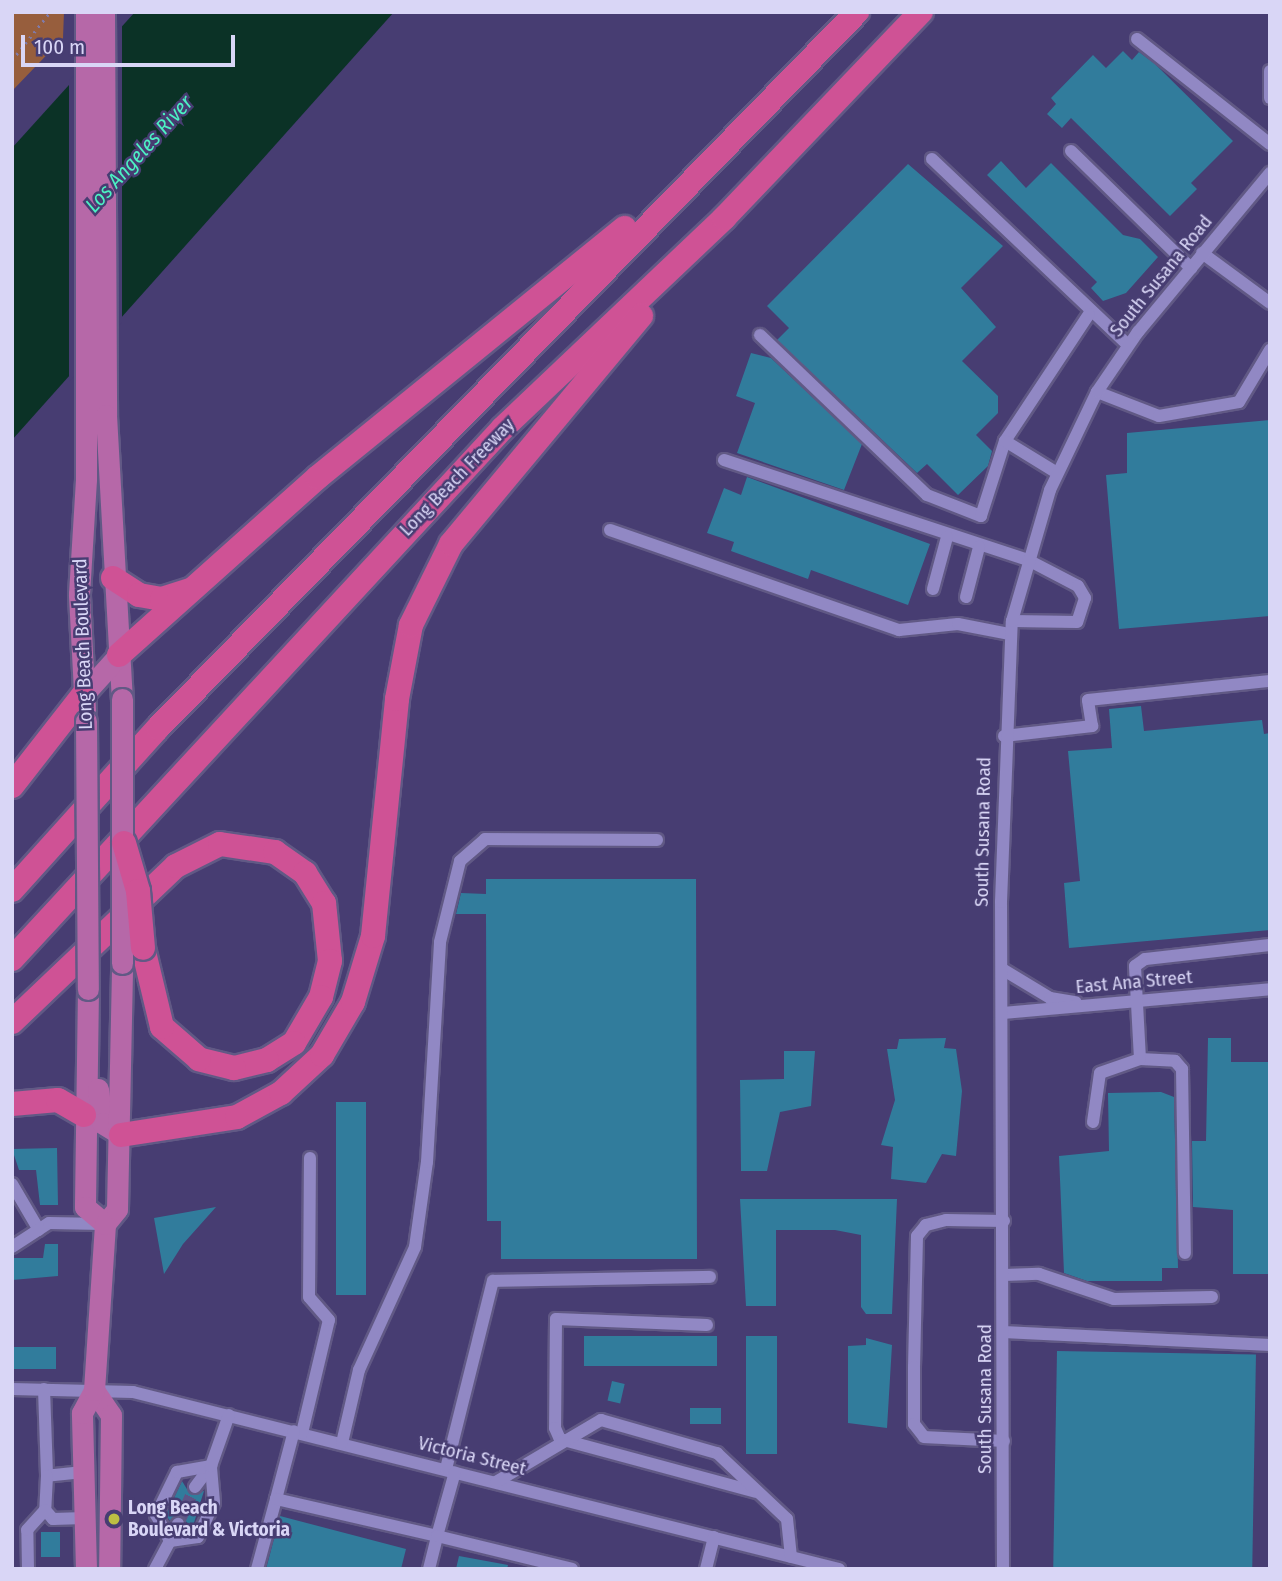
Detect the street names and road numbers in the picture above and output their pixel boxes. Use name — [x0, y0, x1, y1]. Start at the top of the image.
street label: South Susana Road — [1105, 211, 1217, 341]
street label: Long Beach Freeway — [395, 413, 519, 541]
street label: Long Beach Boulevard — [69, 558, 97, 730]
street label: South Susana Road — [970, 757, 996, 907]
street label: East Ana Street — [1075, 966, 1193, 998]
street label: South Susana Road — [974, 1324, 996, 1474]
street label: Victoria Street — [416, 1432, 528, 1480]

